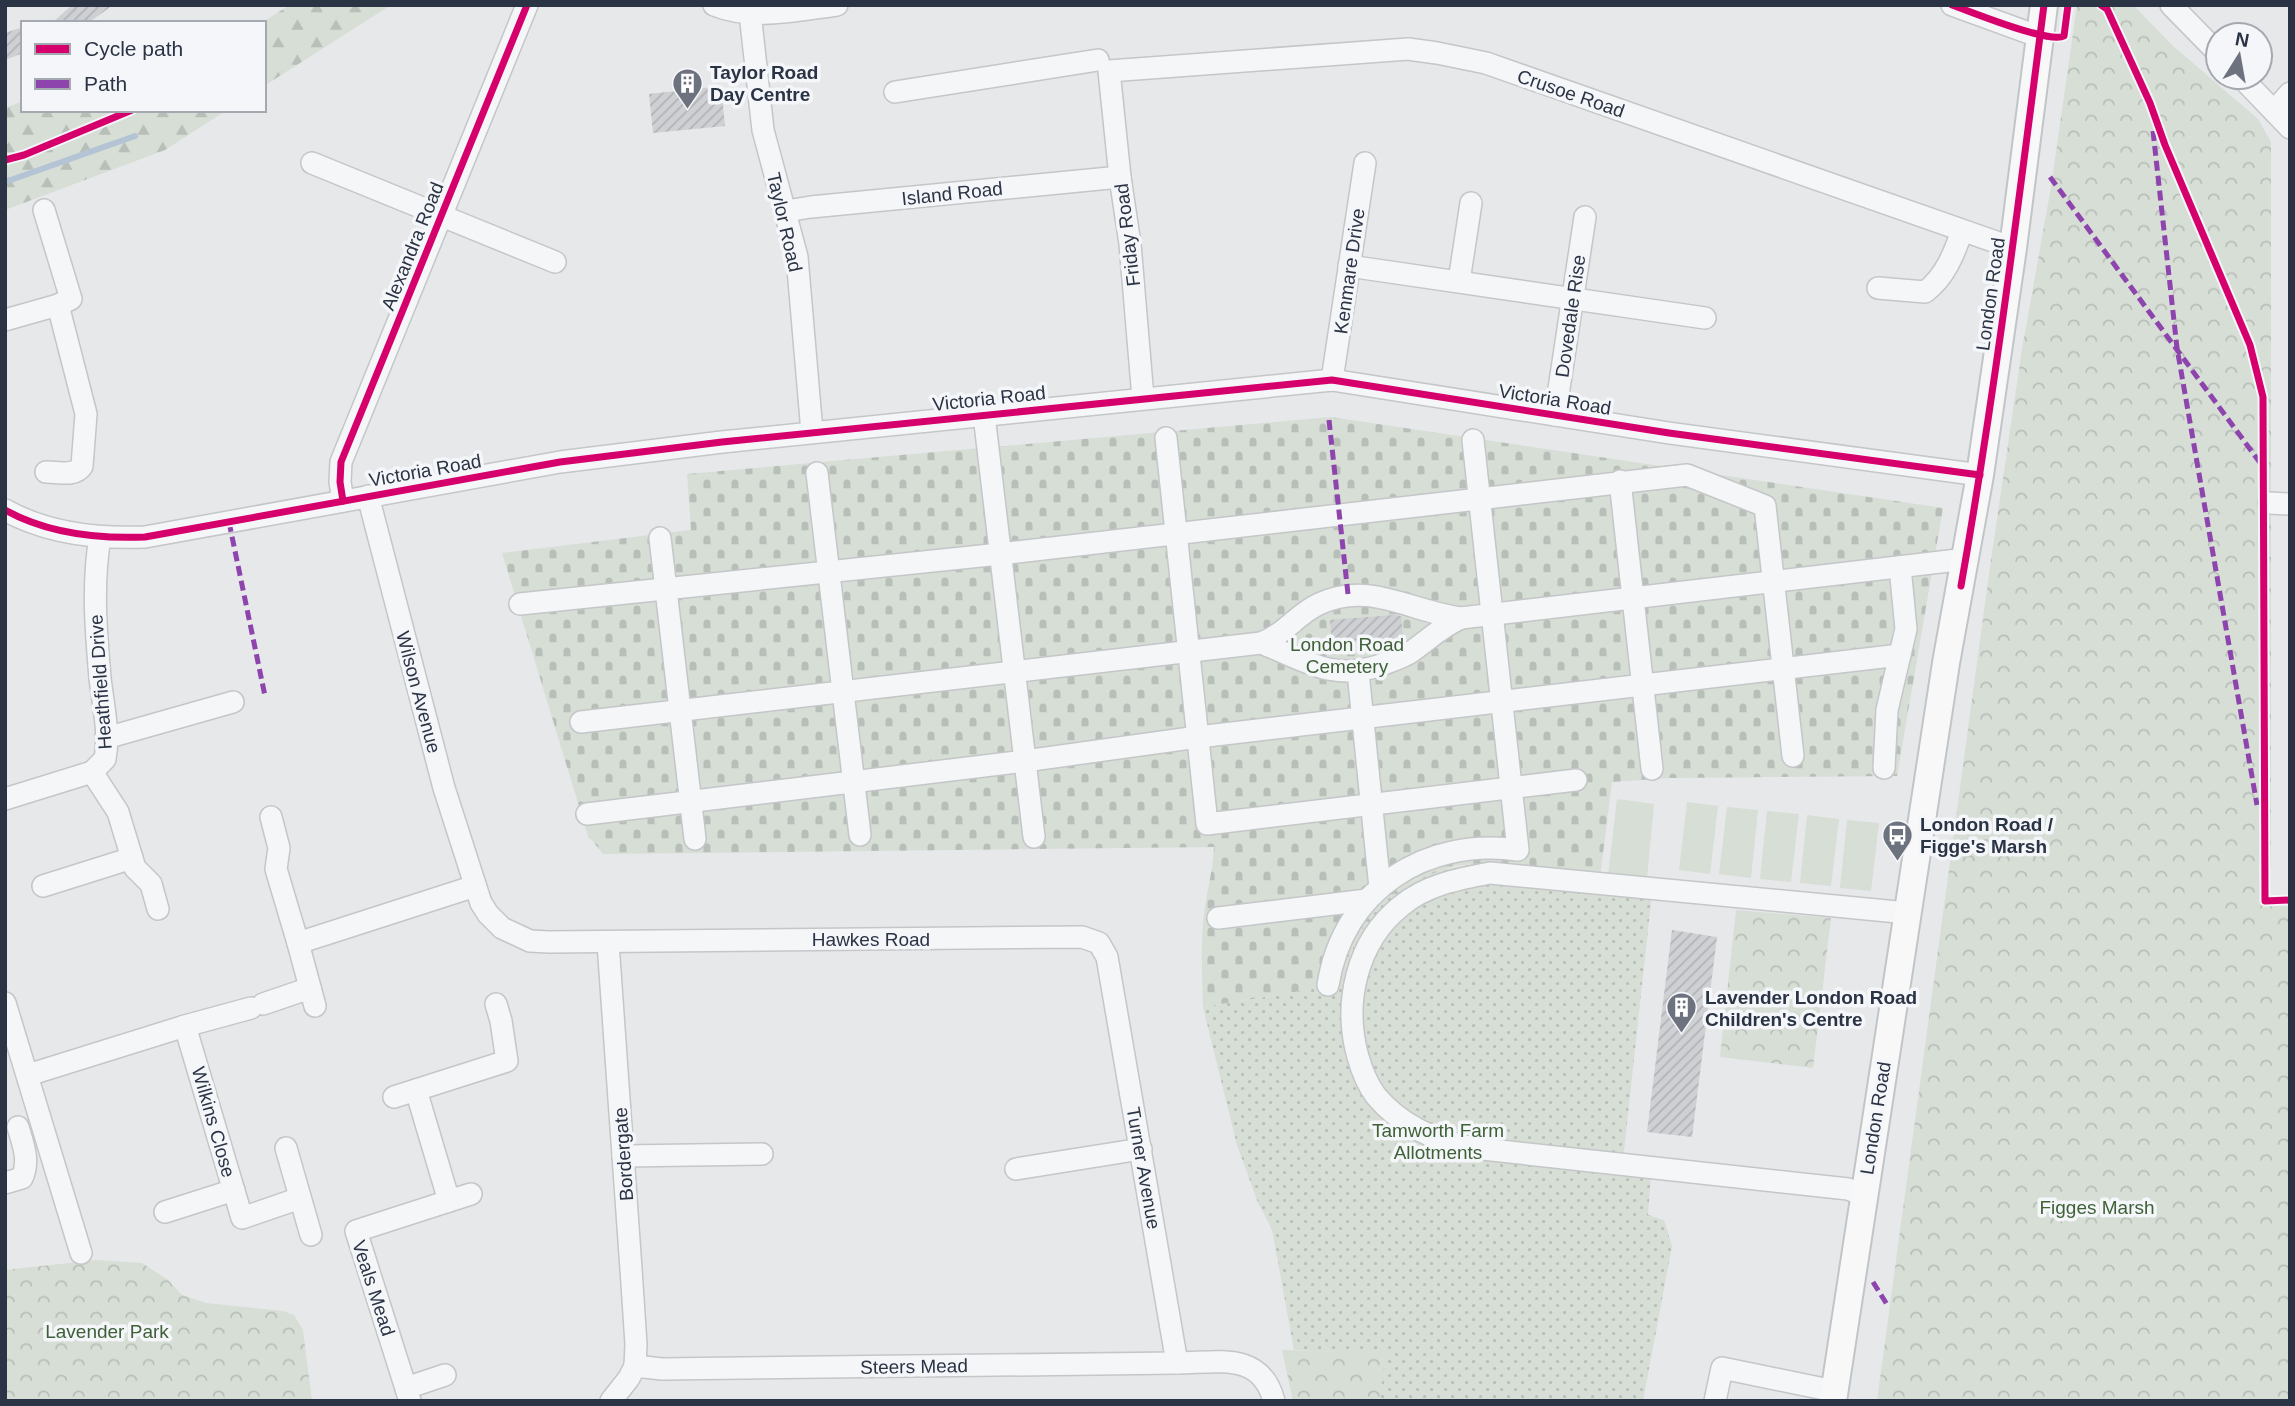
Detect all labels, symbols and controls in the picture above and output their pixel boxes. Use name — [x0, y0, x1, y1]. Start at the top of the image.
legend — [21, 21, 266, 112]
north arrow — [2204, 21, 2274, 91]
text: N — [2233, 28, 2251, 51]
text: Cycle path — [84, 37, 183, 60]
place label: Taylor Road Day Centre — [710, 62, 818, 105]
street label: Crusoe Road — [1514, 65, 1627, 122]
building icon: Taylor Road Day Centre — [670, 66, 704, 110]
text: Path — [84, 72, 127, 95]
street label: Taylor Road — [763, 170, 806, 274]
street label: Island Road — [901, 178, 1004, 209]
street label: Alexandra Road — [377, 179, 448, 313]
street label: Friday Road — [1111, 182, 1144, 288]
street label: Kenmare Drive — [1330, 207, 1369, 335]
street label: London Road — [1972, 236, 2009, 352]
street label: Dovedale Rise — [1551, 253, 1589, 379]
street label: Victoria Road — [1497, 380, 1613, 419]
street label: Victoria Road — [931, 382, 1047, 415]
street label: Victoria Road — [367, 450, 483, 491]
street label: Heathfield Drive — [85, 614, 116, 750]
street label: Wilson Avenue — [392, 629, 445, 755]
park label: London Road Cemetery — [1290, 634, 1404, 677]
place label: London Road / Figge's Marsh — [1920, 814, 2054, 857]
bus stop icon: London Road / Figge's Marsh — [1880, 818, 1914, 862]
street label: Hawkes Road — [812, 929, 930, 950]
place label: Lavender London Road Children's Centre — [1705, 987, 1917, 1030]
building icon: Lavender London Road Children's Centre — [1665, 991, 1699, 1035]
street label: London Road — [1856, 1060, 1895, 1176]
street label: Wilkins Close — [188, 1064, 239, 1180]
street label: Turner Avenue — [1122, 1105, 1165, 1231]
street label: Bordergate — [610, 1106, 637, 1202]
park label: Tamworth Farm Allotments — [1372, 1120, 1504, 1163]
park label: Figges Marsh — [2039, 1197, 2155, 1218]
street label: Veals Mead — [348, 1238, 399, 1339]
park label: Lavender Park — [45, 1321, 169, 1342]
street label: Steers Mead — [860, 1355, 968, 1378]

